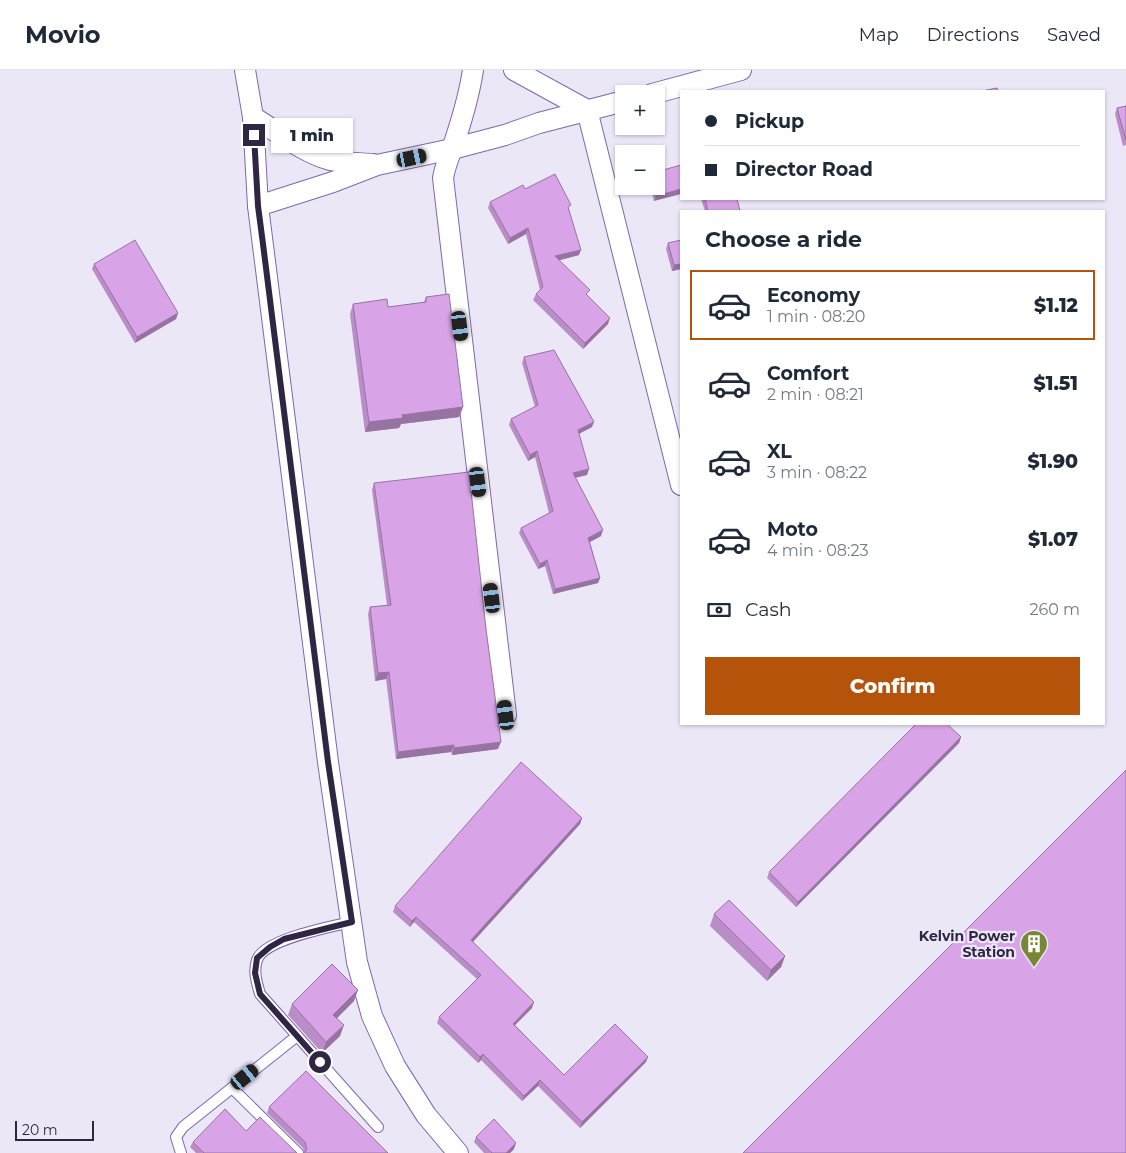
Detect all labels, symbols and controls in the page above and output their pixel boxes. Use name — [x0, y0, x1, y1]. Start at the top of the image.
text: Movio — [25, 20, 101, 49]
text: Map — [859, 24, 899, 46]
text: Directions — [927, 24, 1019, 46]
text: Saved — [1047, 24, 1101, 46]
map controls — [615, 85, 665, 195]
button: + — [615, 85, 665, 135]
text: Pickup — [735, 110, 804, 133]
callout: 1 min — [272, 118, 354, 152]
route end — [243, 124, 265, 146]
text: 1 min — [290, 126, 334, 145]
button: − — [615, 145, 665, 195]
car — [395, 148, 428, 168]
text: Director Road — [735, 158, 873, 181]
text: Choose a ride — [705, 226, 862, 253]
icon: car — [707, 283, 752, 328]
text: Economy — [767, 284, 860, 307]
text: $1.12 — [1034, 294, 1078, 317]
text: 1 min · 08:20 — [767, 307, 865, 326]
car — [450, 310, 469, 342]
icon: car — [707, 361, 752, 406]
text: Comfort — [767, 362, 849, 385]
text: $1.51 — [1034, 372, 1078, 395]
text: 2 min · 08:21 — [767, 385, 864, 404]
icon: car — [707, 439, 752, 484]
text: XL — [767, 440, 792, 463]
text: $1.90 — [1027, 450, 1078, 473]
text: 3 min · 08:22 — [767, 463, 867, 482]
car — [468, 466, 487, 498]
icon: car — [707, 517, 752, 562]
text: Moto — [767, 518, 818, 541]
text: $1.07 — [1028, 528, 1078, 551]
text: 4 min · 08:23 — [767, 541, 869, 560]
car — [482, 582, 501, 614]
icon: cash — [705, 596, 733, 624]
text: Cash — [745, 598, 792, 621]
text: 260 m — [1029, 600, 1080, 619]
button: Confirm — [705, 657, 1080, 715]
car — [496, 699, 515, 731]
place label: Kelvin Power Station — [919, 927, 1015, 961]
building icon: Kelvin Power Station — [1019, 929, 1049, 968]
route start — [309, 1051, 331, 1073]
car — [228, 1062, 261, 1092]
scale bar — [15, 1118, 94, 1141]
text: 20 m — [22, 1121, 58, 1139]

